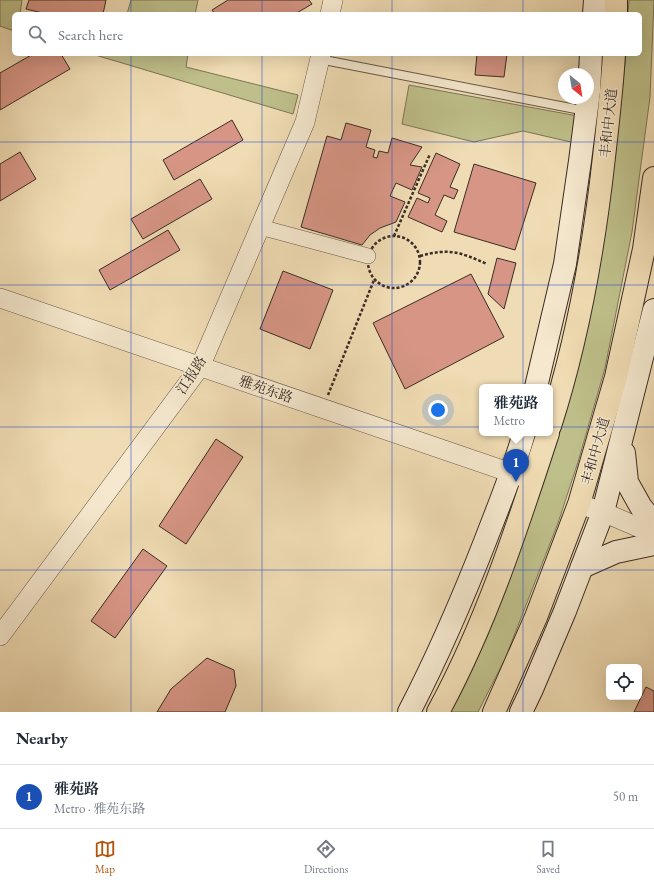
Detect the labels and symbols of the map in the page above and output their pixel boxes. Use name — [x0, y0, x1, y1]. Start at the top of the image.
north arrow — [558, 68, 594, 104]
street label: 丰和中大道 — [595, 87, 621, 159]
street label: 江报路 — [172, 352, 210, 398]
street label: 雅苑东路 — [237, 371, 295, 407]
your location — [428, 400, 448, 420]
street label: 丰和中大道 — [577, 415, 613, 487]
pin: 1 — [503, 449, 529, 482]

